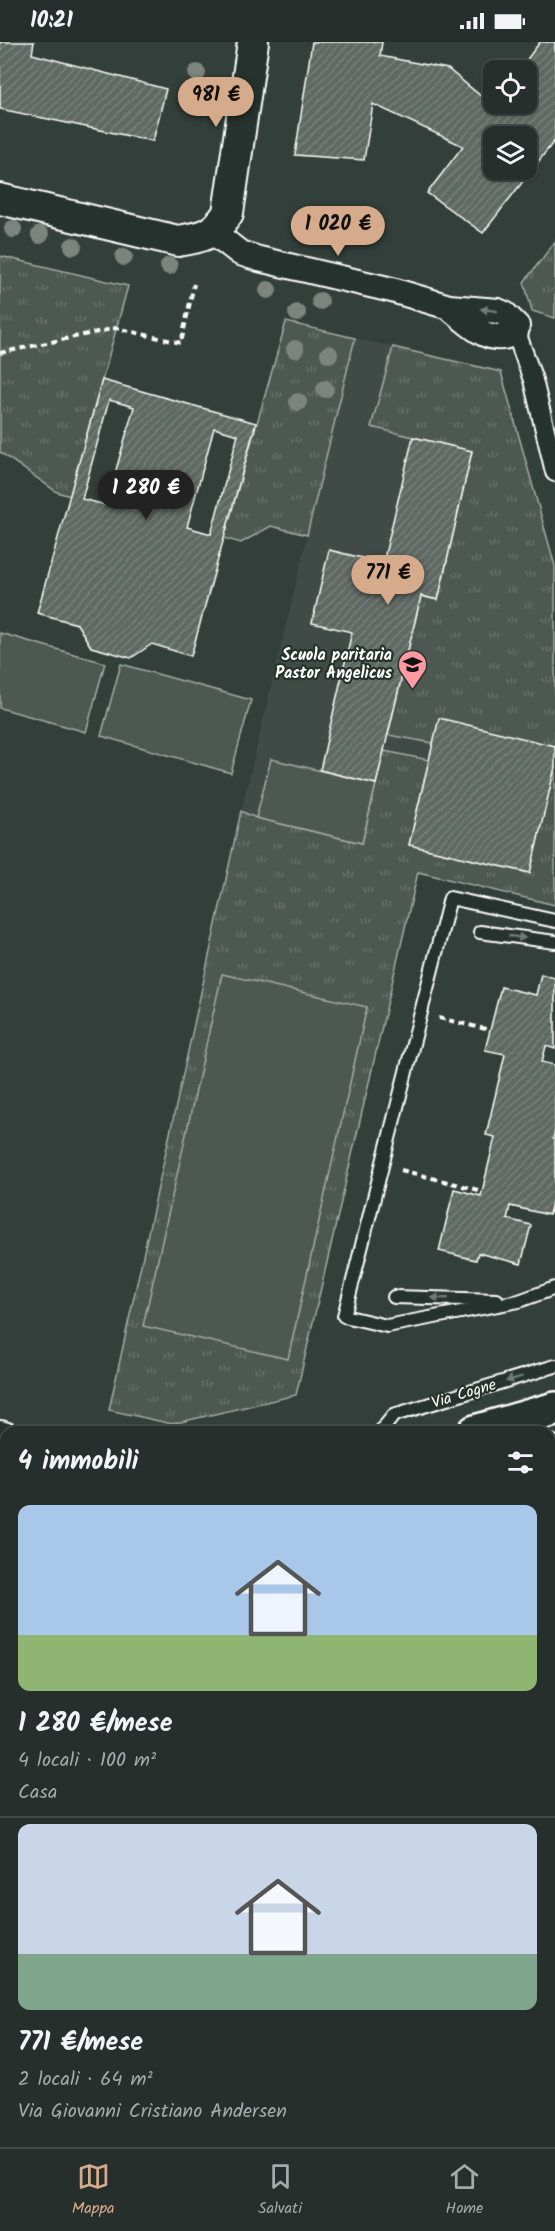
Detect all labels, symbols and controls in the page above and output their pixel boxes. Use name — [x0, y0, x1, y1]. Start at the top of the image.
text: 10:21 — [30, 4, 73, 39]
map controls — [483, 60, 537, 180]
button: locate — [483, 60, 537, 114]
pin: 981 € — [174, 77, 258, 128]
text: 981 € — [192, 80, 240, 112]
button: layers — [483, 126, 537, 180]
pin: 1 020 € — [283, 206, 393, 257]
text: 1 020 € — [305, 209, 371, 241]
one-way arrow — [480, 305, 499, 314]
pin: 1 280 € — [91, 470, 201, 521]
text: 1 280 € — [112, 473, 180, 505]
pin: 771 € — [346, 555, 430, 606]
text: 771 € — [365, 558, 411, 590]
place label: Scuola paritaria Pastor Angelicus — [275, 643, 393, 686]
school or university icon: Scuola paritaria Pastor Angelicus — [397, 648, 429, 690]
one-way arrow — [508, 933, 527, 942]
one-way arrow — [430, 1294, 449, 1303]
street label: Via Cogne — [429, 1372, 499, 1416]
one-way arrow — [505, 1375, 523, 1384]
text: 4 immobili — [18, 1441, 139, 1483]
icon: filters — [504, 1446, 537, 1479]
icon: home — [224, 1544, 332, 1652]
text: 1 280 €/mese — [18, 1703, 172, 1745]
text: 4 locali · 100 m² — [18, 1745, 156, 1777]
text: Casa — [18, 1777, 57, 1809]
icon: home — [224, 1863, 332, 1971]
text: 771 €/mese — [18, 2022, 143, 2064]
text: 2 locali · 64 m² — [18, 2064, 153, 2096]
text: Via Giovanni Cristiano Andersen — [18, 2096, 287, 2128]
tab: Mappa — [72, 2160, 115, 2221]
tab: Salvati — [258, 2160, 302, 2221]
tab: Home — [445, 2160, 483, 2221]

